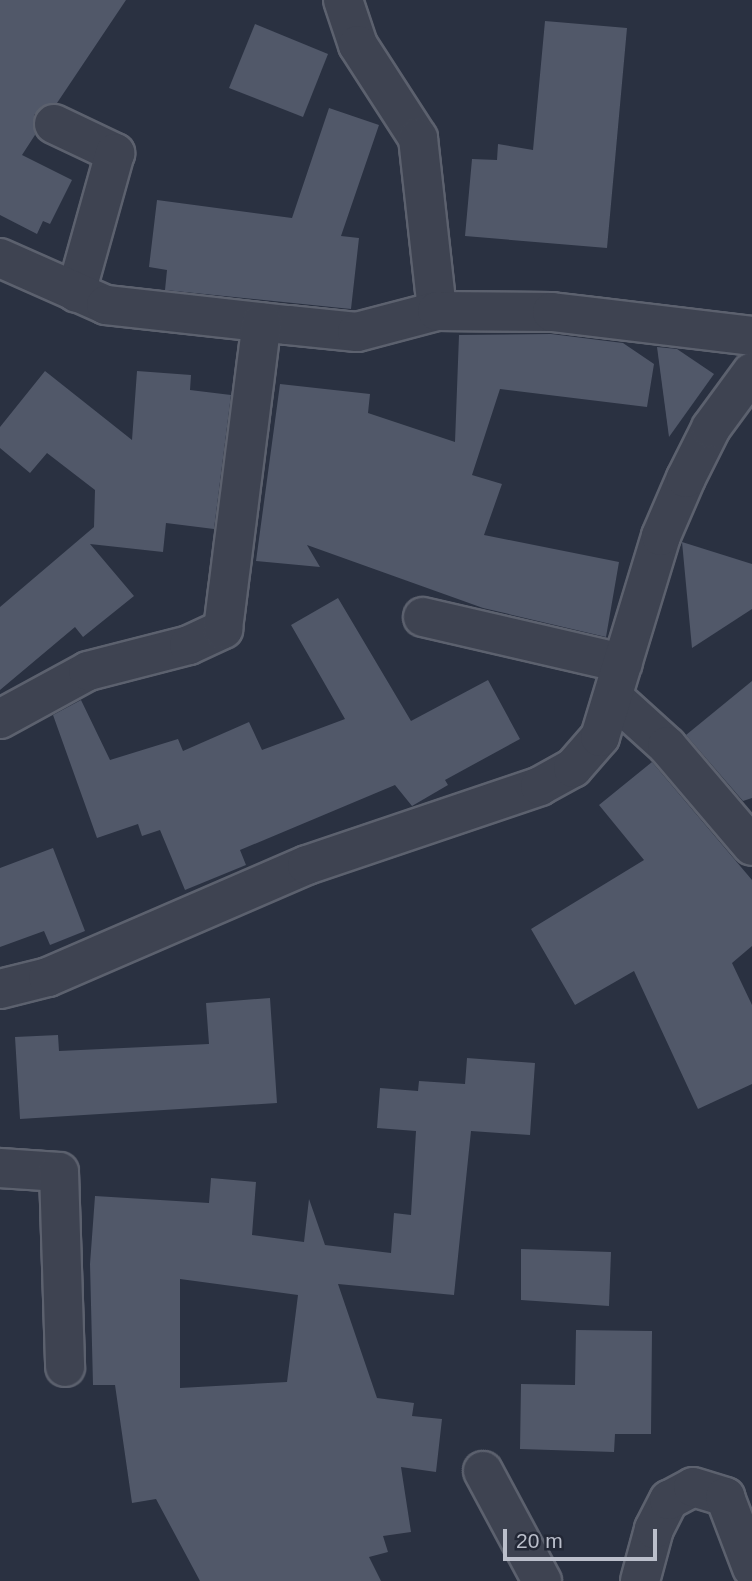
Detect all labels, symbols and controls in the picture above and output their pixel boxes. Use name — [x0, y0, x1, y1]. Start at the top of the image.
scale bar — [507, 1514, 661, 1558]
text: 20 m — [516, 1529, 563, 1552]

